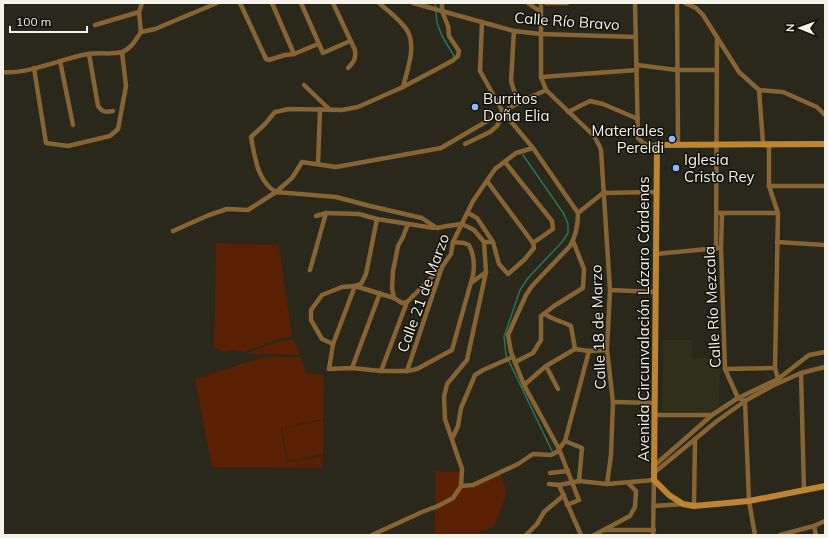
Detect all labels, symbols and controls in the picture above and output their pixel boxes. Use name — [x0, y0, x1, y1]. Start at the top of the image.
scale bar — [10, 8, 87, 34]
street label: Calle Río Bravo — [514, 8, 620, 34]
north arrow — [780, 8, 820, 48]
text: 100 m — [16, 14, 51, 29]
text: N — [783, 24, 797, 32]
place label: Burritos Doña Elia — [483, 89, 549, 125]
marker: Burritos Doña Elia — [470, 102, 480, 112]
place label: Materiales Pereldi — [592, 121, 664, 157]
marker: Materiales Pereldi — [667, 134, 677, 144]
place label: Iglesia Cristo Rey — [684, 150, 755, 186]
marker: Iglesia Cristo Rey — [671, 163, 681, 173]
street label: Avenida Circunvalación Lázaro Cárdenas — [634, 176, 653, 462]
street label: Calle 21 de Marzo — [393, 231, 453, 355]
street label: Calle Río Mezcala — [699, 245, 725, 369]
street label: Calle 18 de Marzo — [586, 264, 610, 390]

